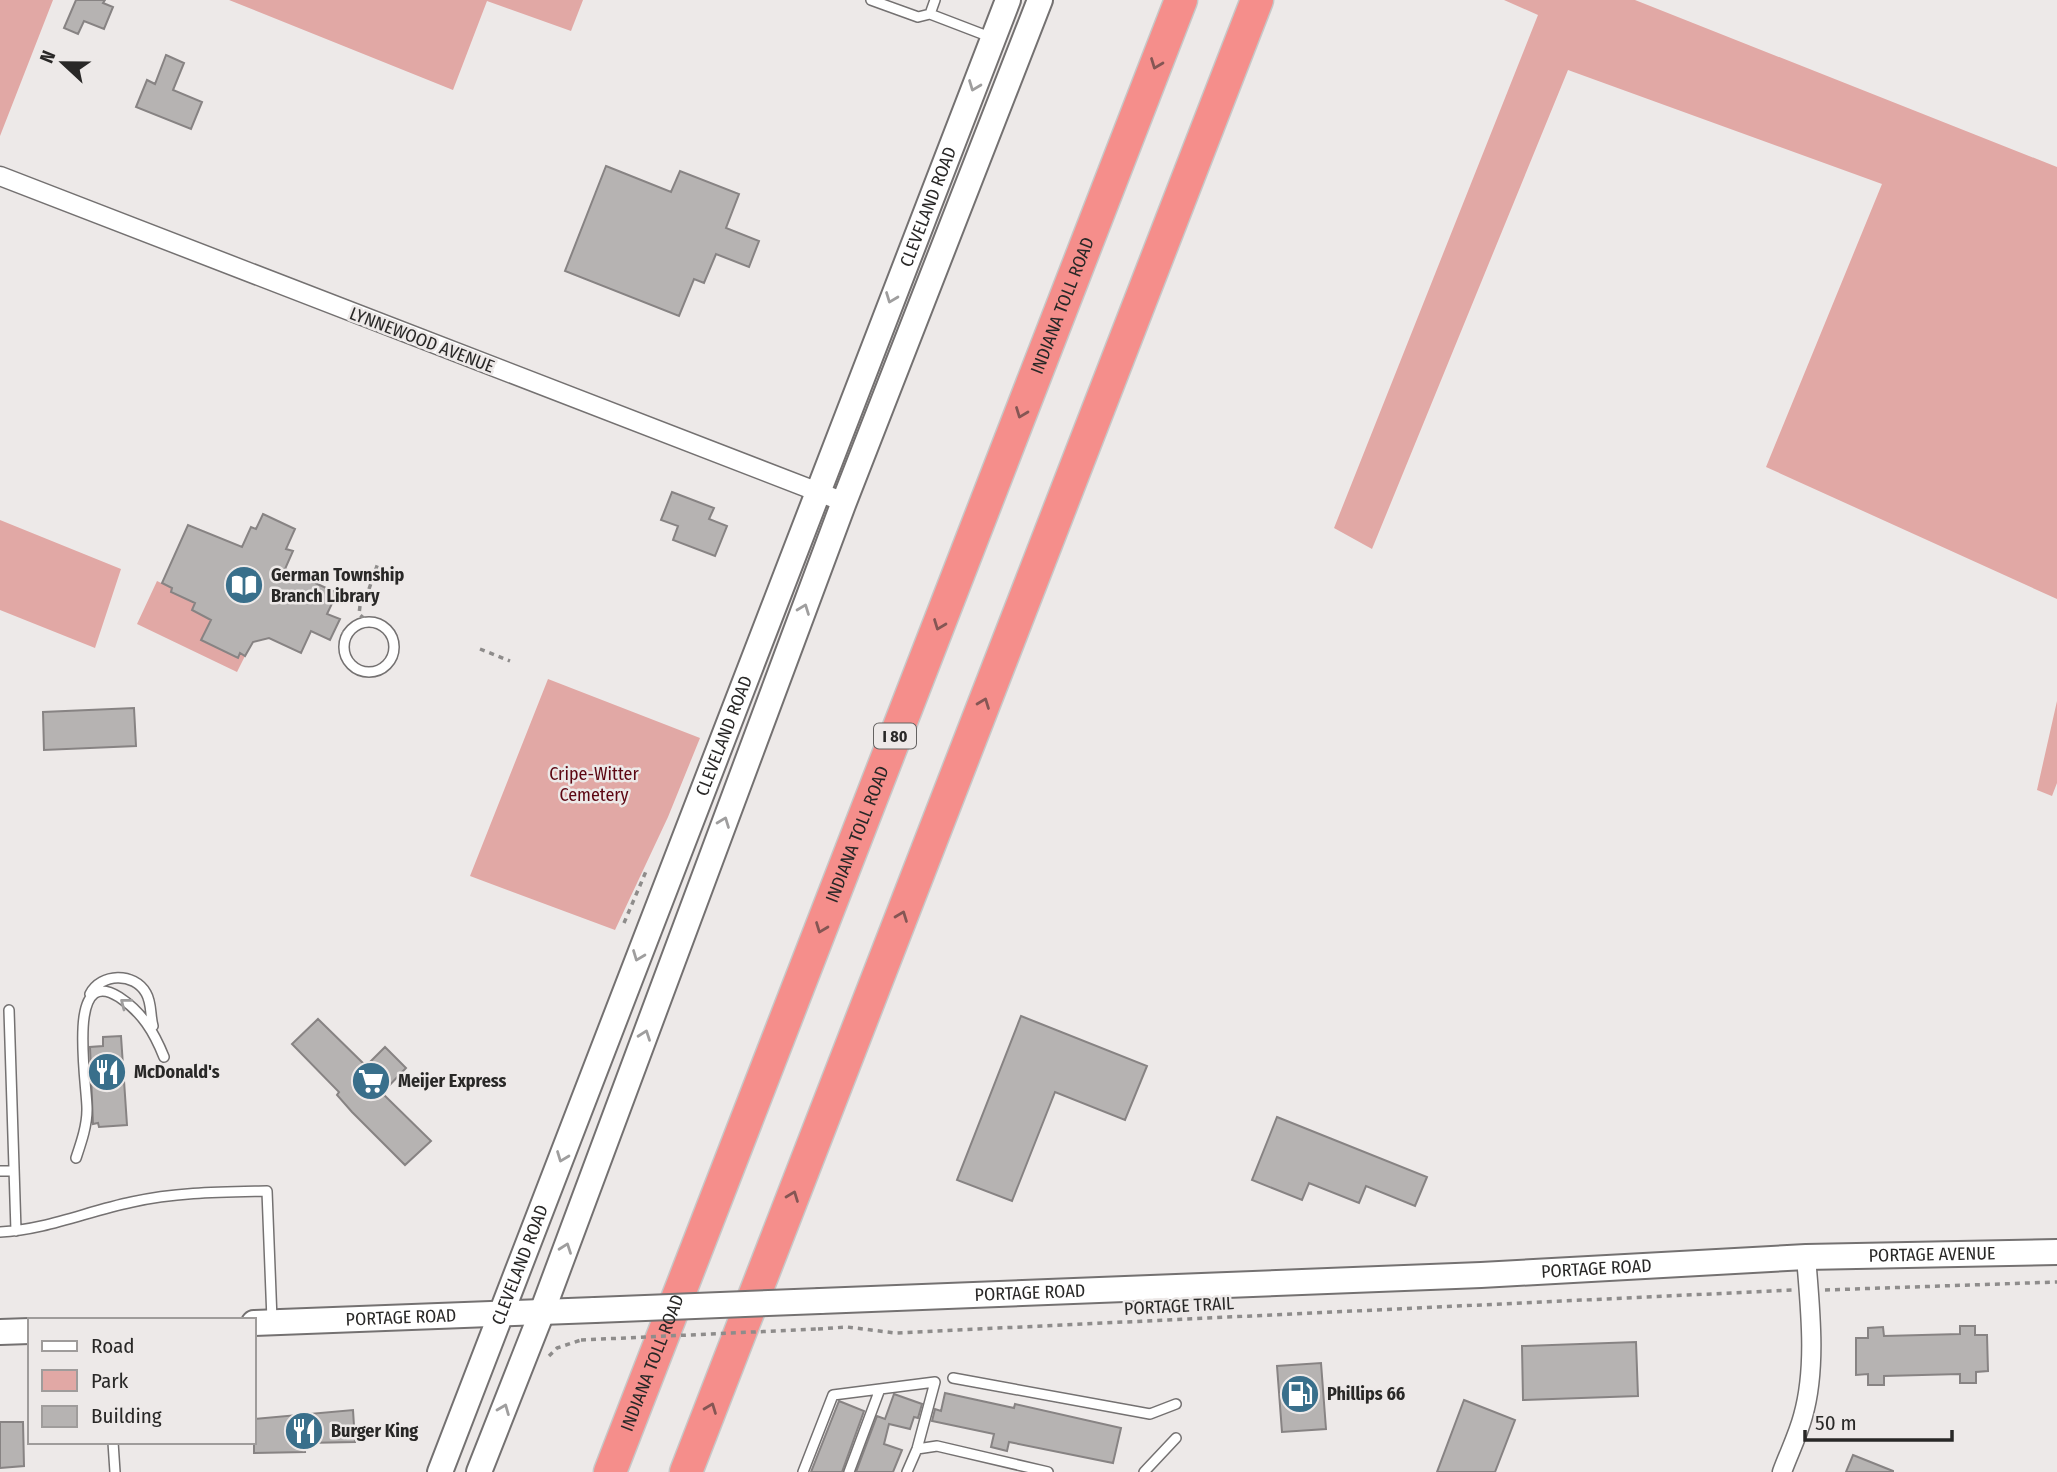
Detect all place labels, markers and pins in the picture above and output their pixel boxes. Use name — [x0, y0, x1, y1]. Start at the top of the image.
library icon: German Township Branch Library — [223, 564, 265, 606]
place label: German Township Branch Library — [271, 564, 404, 607]
restaurant icon: McDonald's — [86, 1051, 128, 1093]
supermarket icon: Meijer Express — [350, 1060, 392, 1102]
place label: McDonald's — [134, 1061, 220, 1083]
place label: Meijer Express — [398, 1070, 507, 1092]
fuel station icon: Phillips 66 — [1279, 1373, 1321, 1415]
place label: Phillips 66 — [1327, 1383, 1405, 1405]
restaurant icon: Burger King — [283, 1410, 325, 1452]
place label: Burger King — [331, 1420, 418, 1442]

